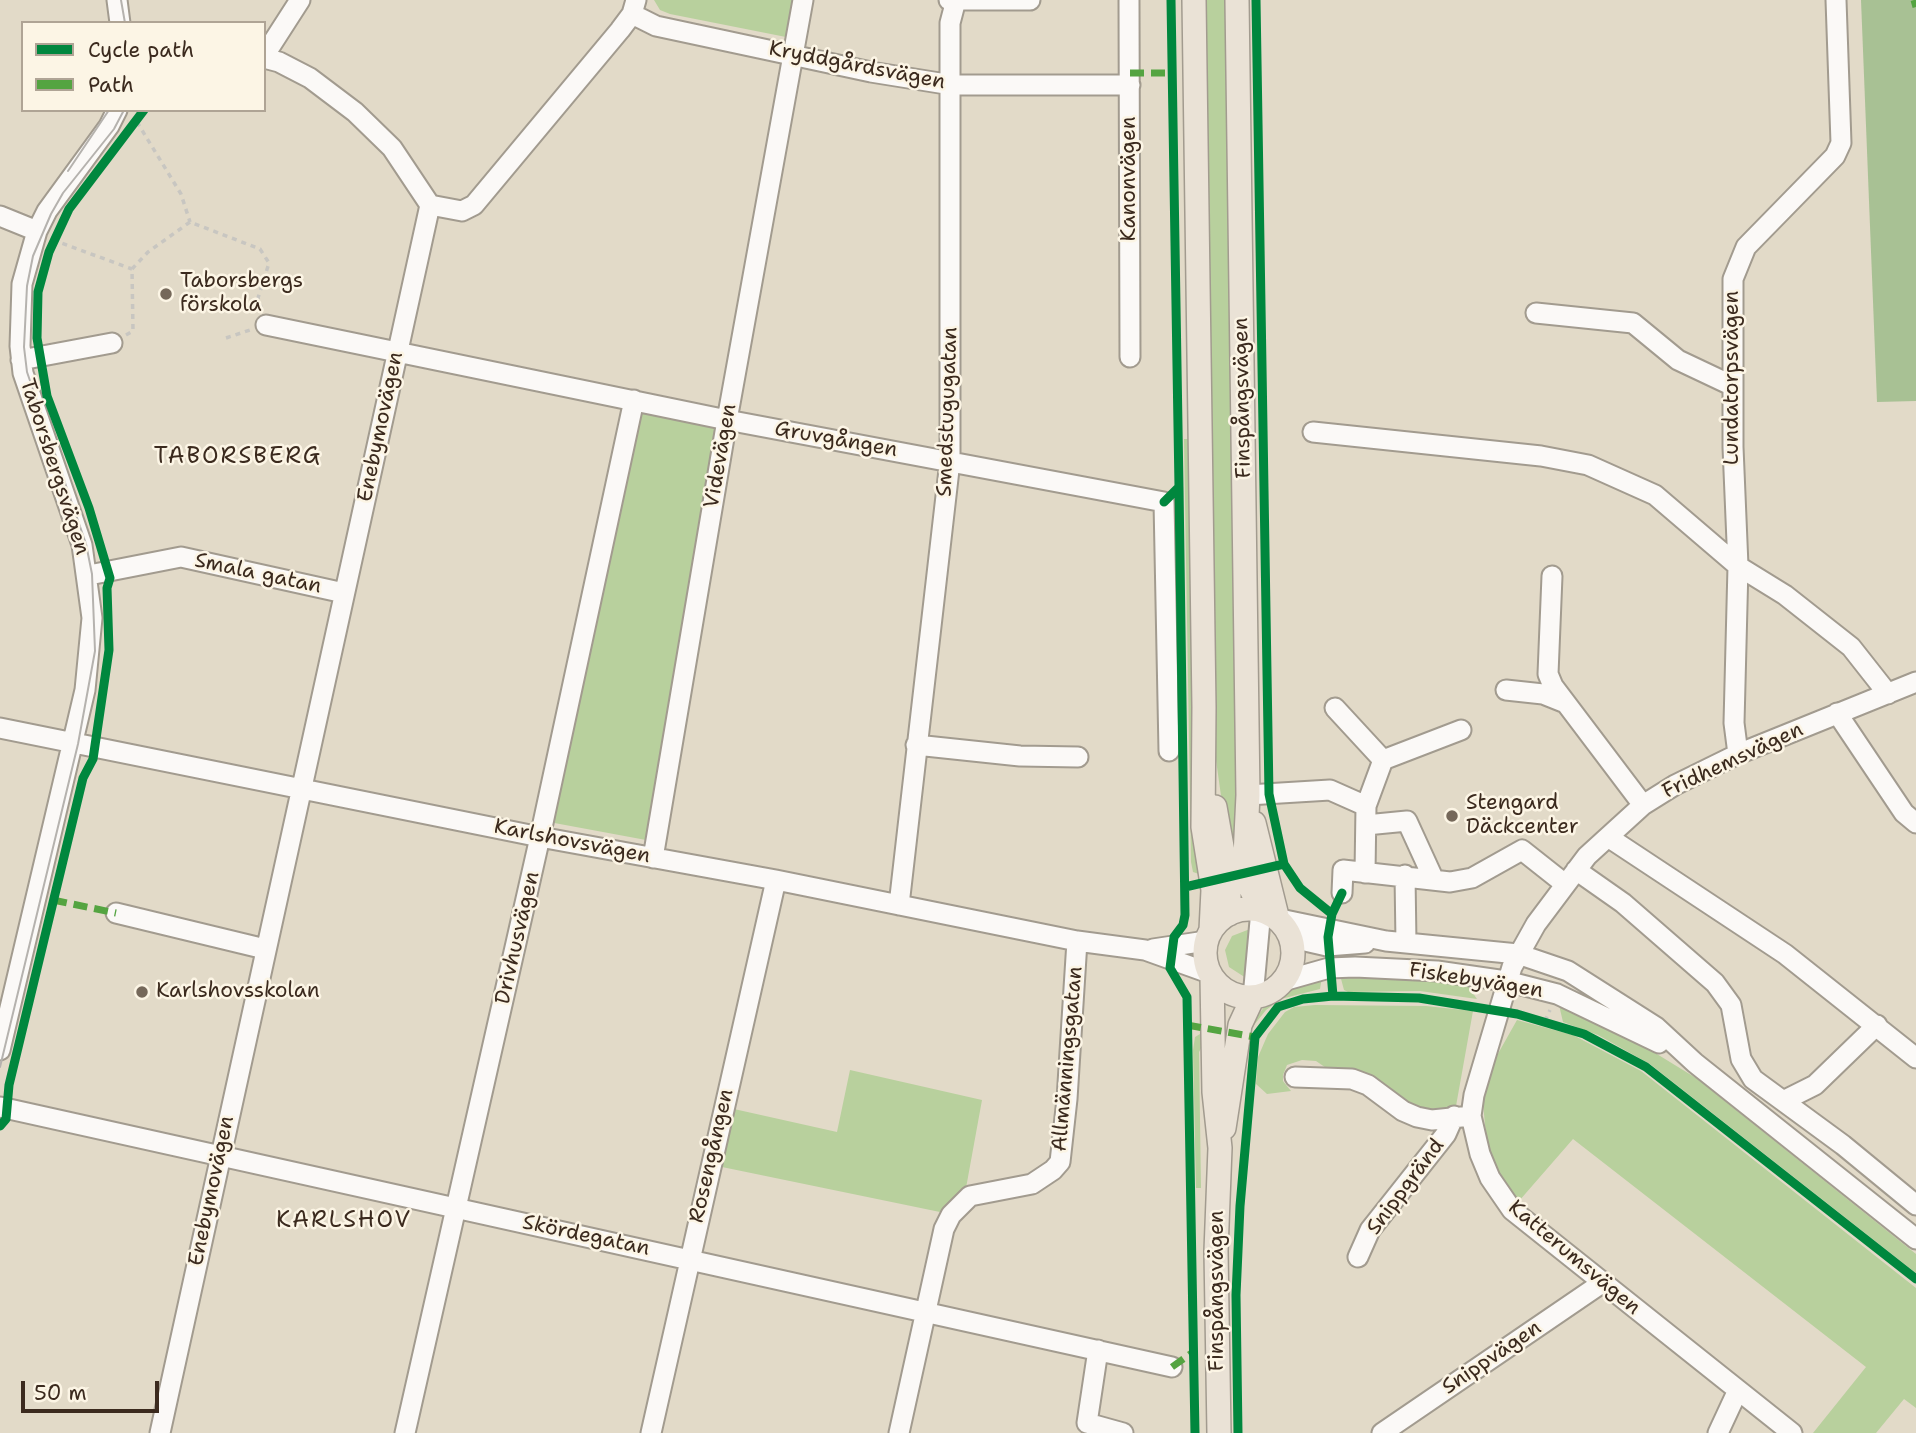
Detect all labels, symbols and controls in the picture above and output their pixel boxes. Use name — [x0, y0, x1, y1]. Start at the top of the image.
legend — [21, 21, 266, 112]
text: Cycle path — [88, 36, 194, 64]
street label: Kryddgårdsvägen — [767, 37, 947, 95]
text: Path — [88, 71, 134, 99]
street label: Kanonvägen — [1117, 116, 1143, 242]
place label: Taborsbergs förskola — [180, 269, 303, 319]
marker: Taborsbergs förskola — [158, 286, 174, 302]
street label: Lundatorpsvägen — [1720, 291, 1746, 465]
street label: Finspångsvägen — [1229, 317, 1257, 479]
street label: Smedstugugatan — [932, 327, 964, 497]
street label: Enebymovägen — [353, 350, 409, 504]
street label: Taborsbergsvägen — [14, 376, 94, 558]
street label: Videvägen — [699, 402, 743, 510]
street label: Gruvgången — [773, 417, 899, 463]
district label: TABORSBERG — [155, 443, 321, 471]
street label: Smala gatan — [192, 548, 324, 600]
street label: Fridhemsvägen — [1659, 717, 1807, 805]
place label: Stengard Däckcenter — [1466, 791, 1579, 841]
marker: Stengard Däckcenter — [1444, 808, 1460, 824]
street label: Karlshovsvägen — [492, 814, 652, 870]
street label: Drivhusvägen — [491, 869, 545, 1007]
street label: Fiskebyvägen — [1407, 958, 1545, 1004]
street label: Allmänningsgatan — [1047, 965, 1089, 1153]
place label: Karlshovsskolan — [156, 979, 320, 1005]
marker: Karlshovsskolan — [134, 984, 150, 1000]
street label: Rosengången — [684, 1087, 740, 1225]
street label: Enebymovägen — [184, 1114, 240, 1268]
street label: Snippgränd — [1362, 1134, 1450, 1240]
street label: Katterumsvägen — [1503, 1195, 1645, 1321]
district label: KARLSHOV — [277, 1207, 411, 1235]
street label: Skördegatan — [520, 1210, 652, 1262]
street label: Finspångsvägen — [1205, 1210, 1231, 1372]
street label: Snippvägen — [1438, 1316, 1546, 1400]
scale bar — [24, 1366, 163, 1410]
text: 50 m — [34, 1379, 87, 1407]

